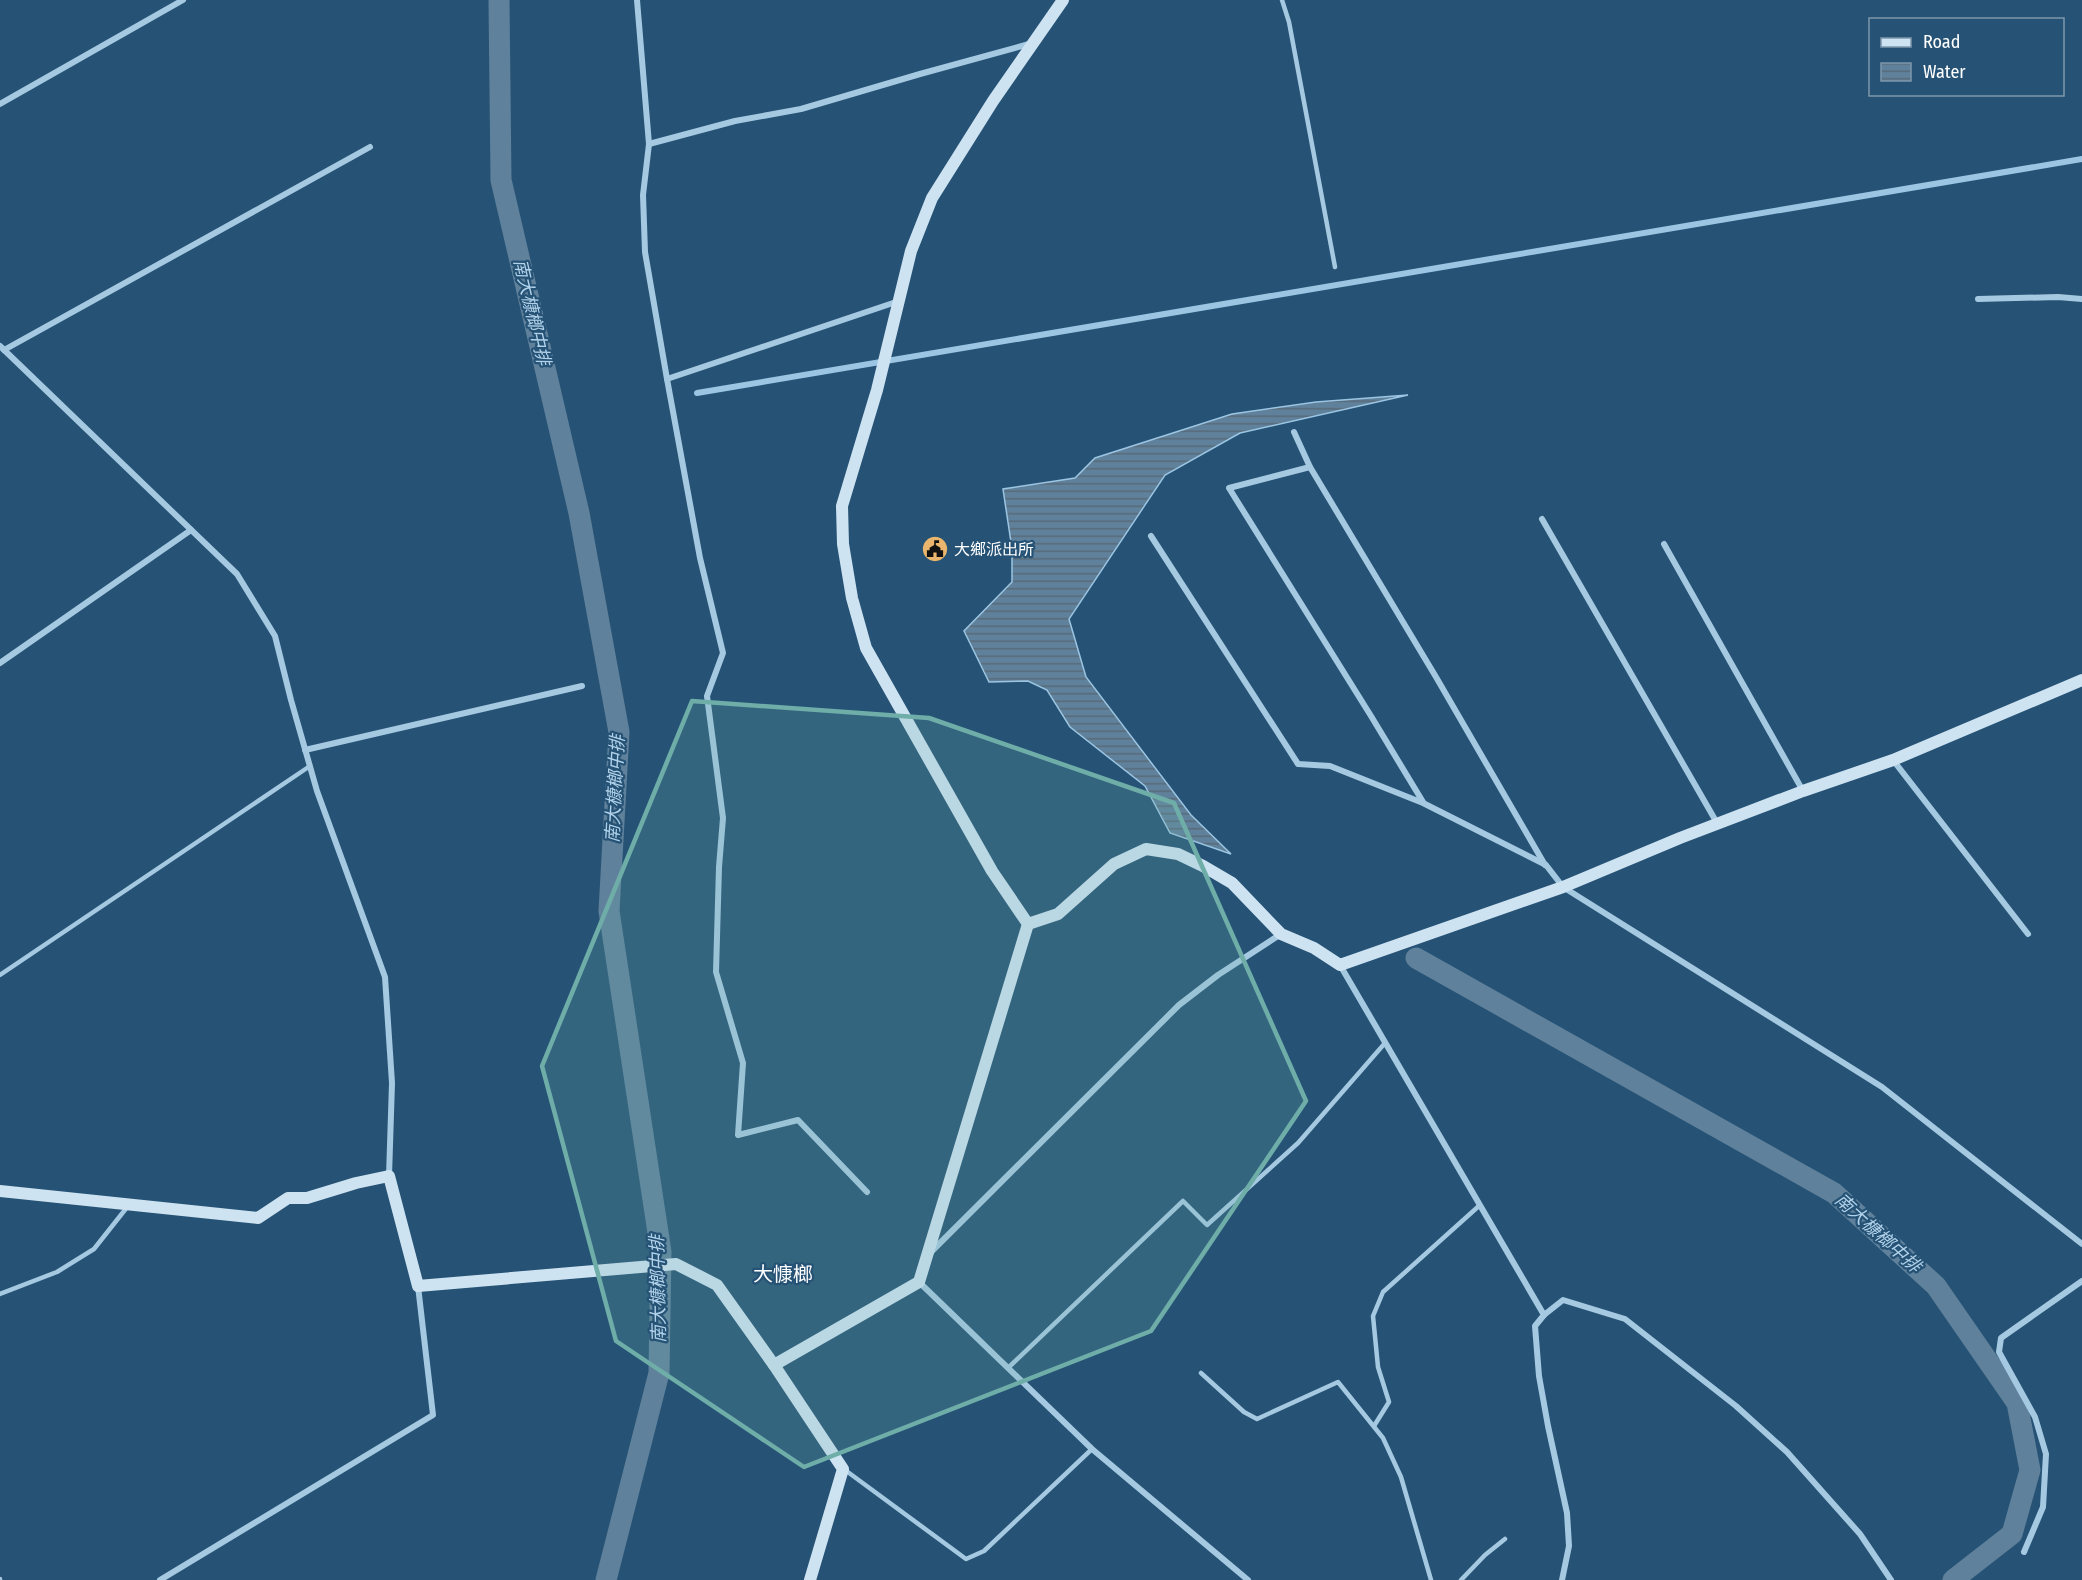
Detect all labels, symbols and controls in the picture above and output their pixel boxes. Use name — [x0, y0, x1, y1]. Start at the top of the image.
legend — [1869, 18, 2064, 96]
text: Road — [1923, 31, 1960, 53]
text: Water — [1923, 61, 1966, 83]
water label: 南大槺榔中排 — [509, 257, 555, 369]
public building icon: 大鄉派出所 — [920, 534, 950, 564]
place label: 大鄉派出所 — [954, 540, 1034, 559]
water label: 南大槺榔中排 — [601, 733, 629, 844]
water label: 南大槺榔中排 — [1831, 1189, 1927, 1279]
water label: 南大槺榔中排 — [646, 1233, 670, 1343]
district label: 大慷榔 — [753, 1262, 813, 1286]

